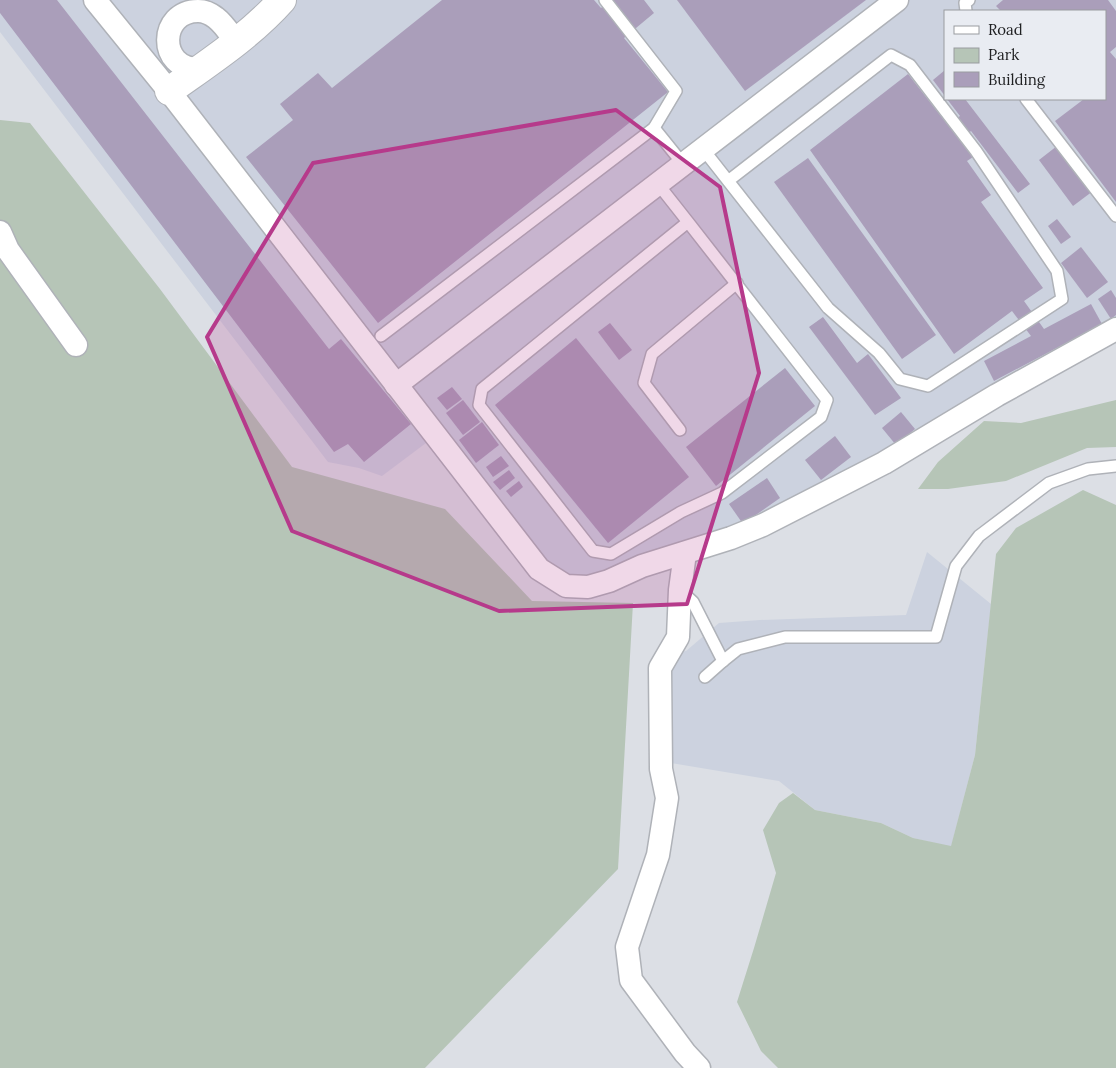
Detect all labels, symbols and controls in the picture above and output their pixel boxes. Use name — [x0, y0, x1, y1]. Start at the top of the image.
legend — [944, 10, 1106, 100]
text: Road — [988, 20, 1023, 39]
text: Park — [988, 45, 1019, 64]
text: Building — [988, 70, 1046, 89]

